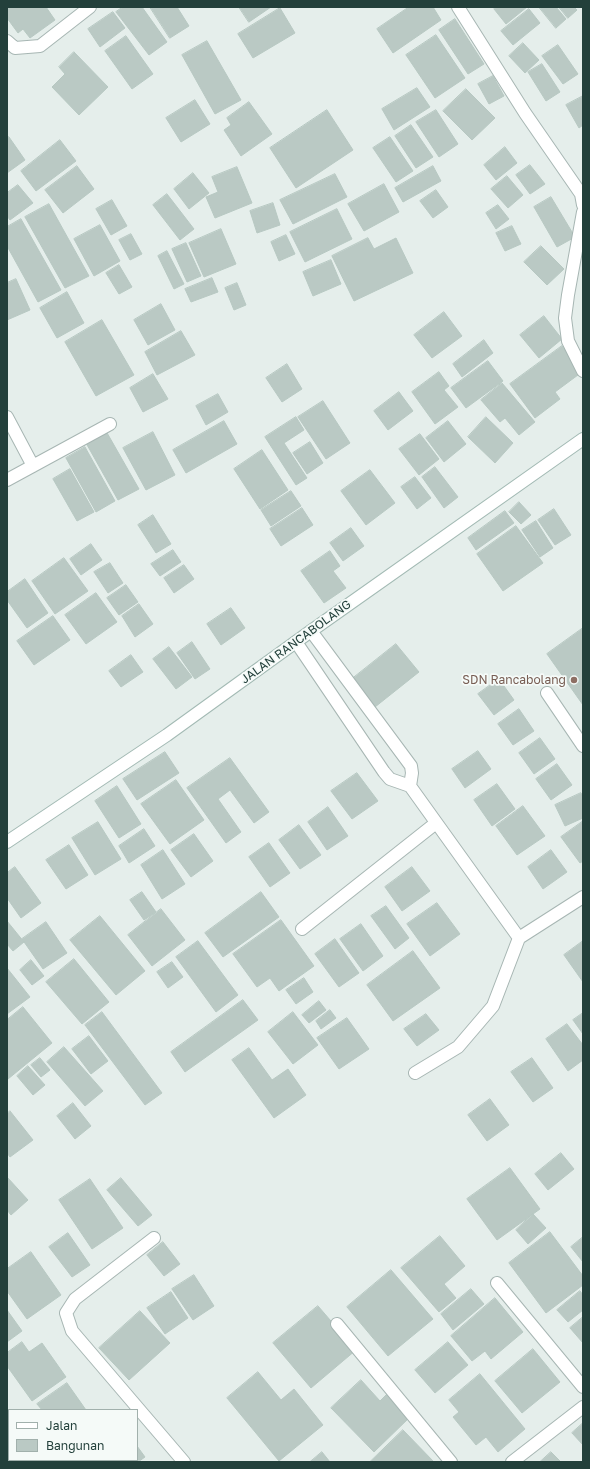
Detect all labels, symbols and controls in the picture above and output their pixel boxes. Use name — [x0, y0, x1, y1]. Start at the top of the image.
street label: JALAN RANCABOLANG — [238, 597, 354, 687]
place label: SDN Rancabolang — [462, 673, 566, 687]
marker: SDN Rancabolang — [569, 675, 579, 685]
legend — [8, 1409, 138, 1461]
text: Jalan — [46, 1418, 77, 1433]
text: Bangunan — [46, 1438, 104, 1453]

